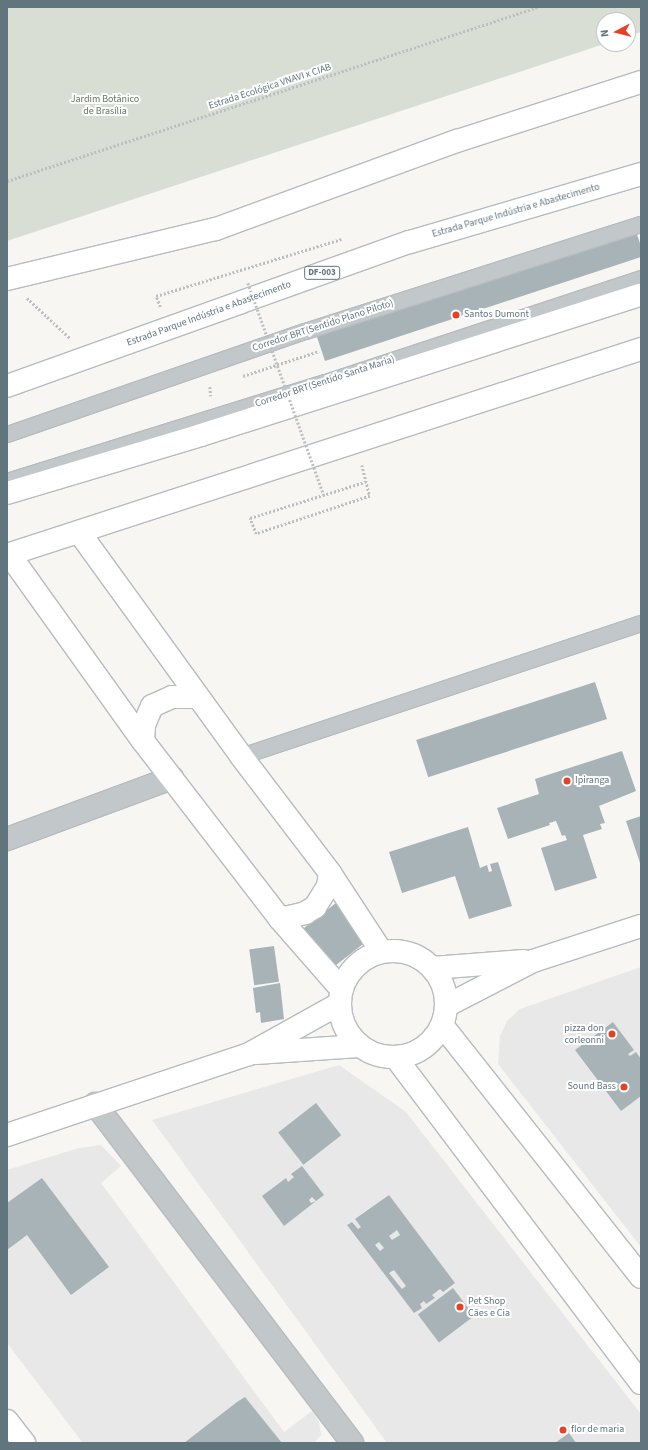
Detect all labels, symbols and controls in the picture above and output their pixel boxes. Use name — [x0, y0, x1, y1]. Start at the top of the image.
north arrow — [596, 12, 636, 52]
text: N — [597, 29, 612, 38]
street label: Estrada Ecológica VNAVI x CIAB — [207, 61, 333, 113]
park label: Jardim Botânico de Brasília — [71, 93, 139, 116]
street label: Estrada Parque Indústria e Abastecimento — [431, 181, 601, 241]
road number: DF-003 — [304, 266, 340, 280]
street label: Estrada Parque Indústria e Abastecimento — [125, 279, 293, 349]
street label: Corredor BRT(Sentido Plano Piloto) — [251, 298, 395, 354]
place label: Santos Dumont — [464, 309, 529, 321]
marker: Santos Dumont — [451, 310, 461, 320]
street label: Corredor BRT(Sentido Santa Maria) — [254, 354, 396, 410]
place label: Ipiranga — [575, 775, 609, 787]
marker: Ipiranga — [562, 776, 572, 786]
place label: pizza don corleonni — [564, 1022, 604, 1046]
marker: pizza don corleonni — [607, 1029, 617, 1039]
place label: Sound Bass — [567, 1081, 616, 1093]
marker: Sound Bass — [619, 1082, 629, 1092]
place label: Pet Shop Cães e Cia — [468, 1295, 510, 1318]
marker: Pet Shop Cães e Cia — [455, 1302, 465, 1312]
place label: flor de maria — [571, 1424, 624, 1436]
marker: flor de maria — [558, 1425, 568, 1435]

